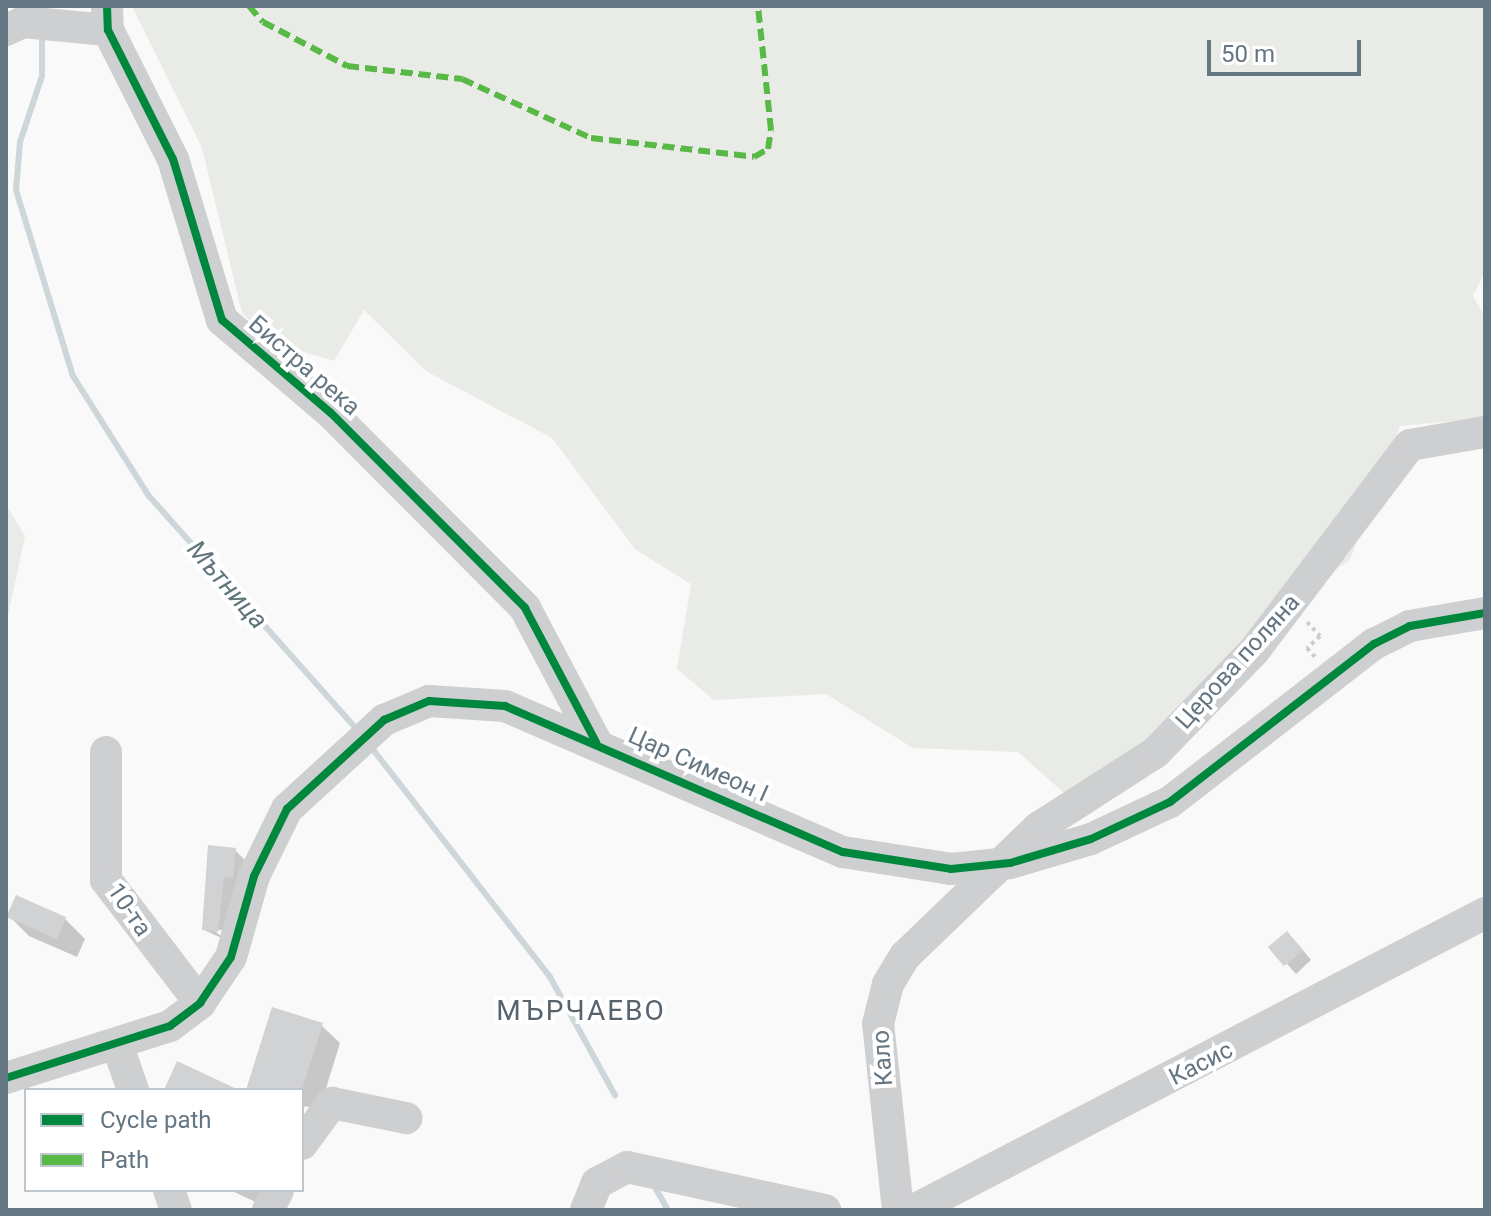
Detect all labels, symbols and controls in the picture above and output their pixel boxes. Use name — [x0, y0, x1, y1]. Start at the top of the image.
scale bar — [1211, 24, 1365, 74]
text: 50 m — [1221, 40, 1275, 68]
street label: Бистра река — [243, 310, 365, 422]
water label: Мътница — [180, 535, 274, 635]
street label: Церова поляна — [1170, 589, 1306, 735]
street label: Цар Симеон I — [624, 721, 772, 809]
street label: 10-та — [101, 878, 157, 942]
district label: МЪРЧАЕВО — [496, 994, 666, 1028]
street label: Кало — [867, 1029, 899, 1087]
street label: Касис — [1164, 1036, 1238, 1092]
legend — [24, 1088, 304, 1192]
text: Cycle path — [100, 1106, 212, 1134]
text: Path — [100, 1146, 149, 1174]

